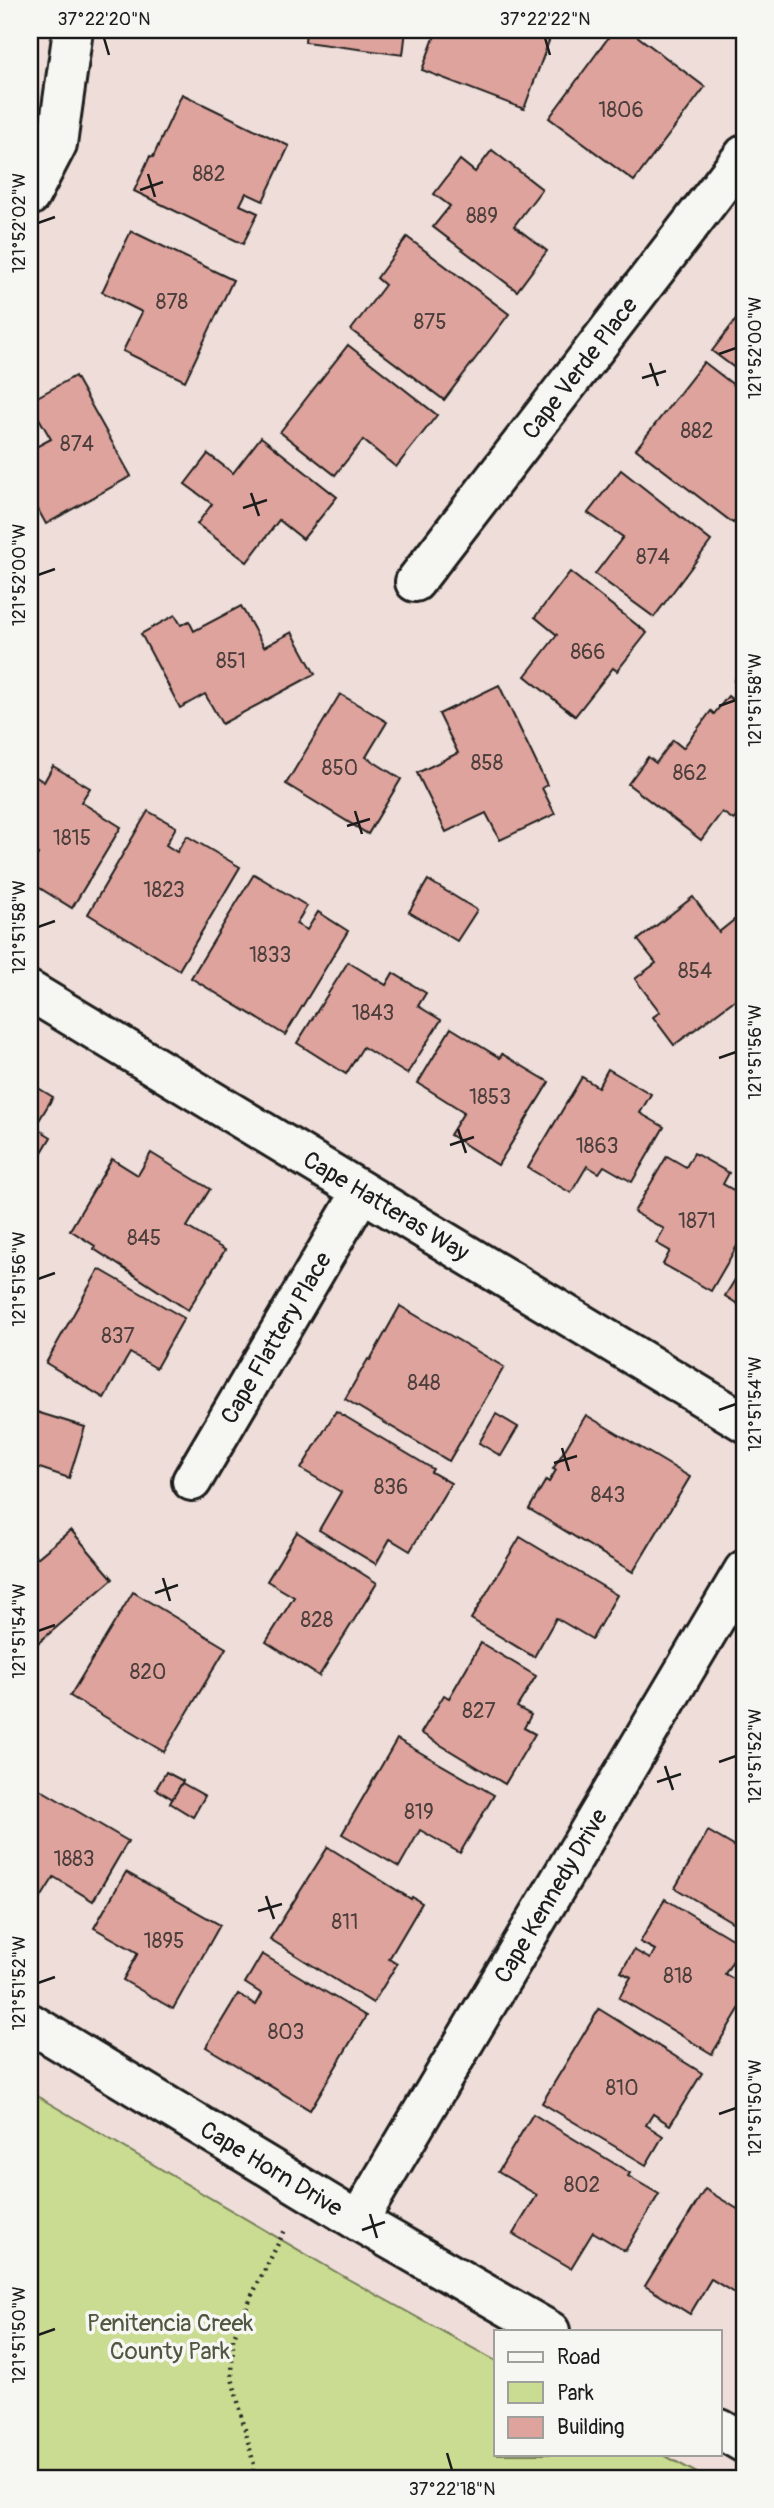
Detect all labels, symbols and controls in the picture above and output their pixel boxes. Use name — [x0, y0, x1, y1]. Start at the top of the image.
text: 37°22'20"N — [58, 8, 150, 31]
text: 37°22'22"N — [500, 8, 590, 31]
house number: 1806 — [598, 97, 644, 124]
house number: 882 — [193, 161, 225, 188]
text: 121°52'02"W — [8, 173, 31, 273]
house number: 889 — [466, 203, 498, 230]
house number: 878 — [156, 289, 188, 316]
street label: Cape Verde Place — [516, 291, 644, 445]
text: 121°52'00"W — [744, 297, 767, 399]
house number: 875 — [413, 309, 447, 336]
house number: 882 — [681, 418, 713, 445]
house number: 874 — [60, 431, 94, 458]
text: 121°52'00"W — [8, 524, 31, 626]
house number: 874 — [636, 544, 670, 571]
house number: 866 — [570, 639, 606, 666]
house number: 851 — [216, 648, 246, 675]
text: 121°51'58"W — [744, 653, 767, 747]
house number: 858 — [471, 750, 503, 777]
house number: 850 — [322, 755, 358, 782]
house number: 862 — [673, 760, 707, 787]
house number: 1815 — [53, 825, 91, 852]
house number: 1823 — [143, 877, 185, 904]
text: 121°51'58"W — [8, 880, 31, 974]
house number: 1833 — [249, 942, 291, 969]
house number: 854 — [678, 958, 712, 985]
house number: 1843 — [352, 1000, 394, 1027]
text: 121°51'56"W — [744, 1004, 767, 1100]
house number: 1853 — [469, 1084, 511, 1111]
house number: 1863 — [576, 1133, 618, 1160]
street label: Cape Hatteras Way — [298, 1145, 474, 1267]
house number: 1871 — [678, 1208, 716, 1235]
house number: 845 — [127, 1225, 161, 1252]
text: 121°51'56"W — [8, 1231, 31, 1327]
street label: Cape Flattery Place — [214, 1247, 338, 1429]
house number: 837 — [101, 1323, 135, 1350]
text: 121°51'54"W — [744, 1356, 767, 1452]
house number: 848 — [407, 1370, 441, 1397]
house number: 836 — [374, 1474, 408, 1501]
house number: 843 — [591, 1482, 625, 1509]
text: 121°51'54"W — [8, 1583, 31, 1679]
house number: 828 — [301, 1607, 333, 1634]
house number: 820 — [130, 1659, 166, 1686]
house number: 827 — [462, 1698, 496, 1725]
text: 121°51'52"W — [744, 1709, 767, 1803]
house number: 819 — [404, 1799, 434, 1826]
street label: Cape Kennedy Drive — [488, 1803, 614, 1988]
house number: 1883 — [53, 1846, 95, 1873]
house number: 811 — [331, 1909, 359, 1936]
house number: 1895 — [144, 1928, 185, 1955]
text: 121°51'52"W — [8, 1936, 31, 2030]
house number: 818 — [663, 1963, 693, 1990]
house number: 803 — [268, 2019, 304, 2046]
text: 121°51'50"W — [744, 2059, 767, 2157]
house number: 810 — [605, 2075, 639, 2102]
street label: Cape Horn Drive — [195, 2115, 348, 2223]
house number: 802 — [564, 2172, 600, 2199]
text: 121°51'50"W — [8, 2286, 31, 2384]
park label: Penitencia Creek County Park — [87, 2309, 253, 2366]
legend — [494, 2330, 722, 2456]
text: Road — [557, 2344, 601, 2371]
text: Park — [557, 2380, 594, 2407]
text: Building — [557, 2414, 624, 2441]
text: 37°22'18"N — [409, 2478, 495, 2501]

